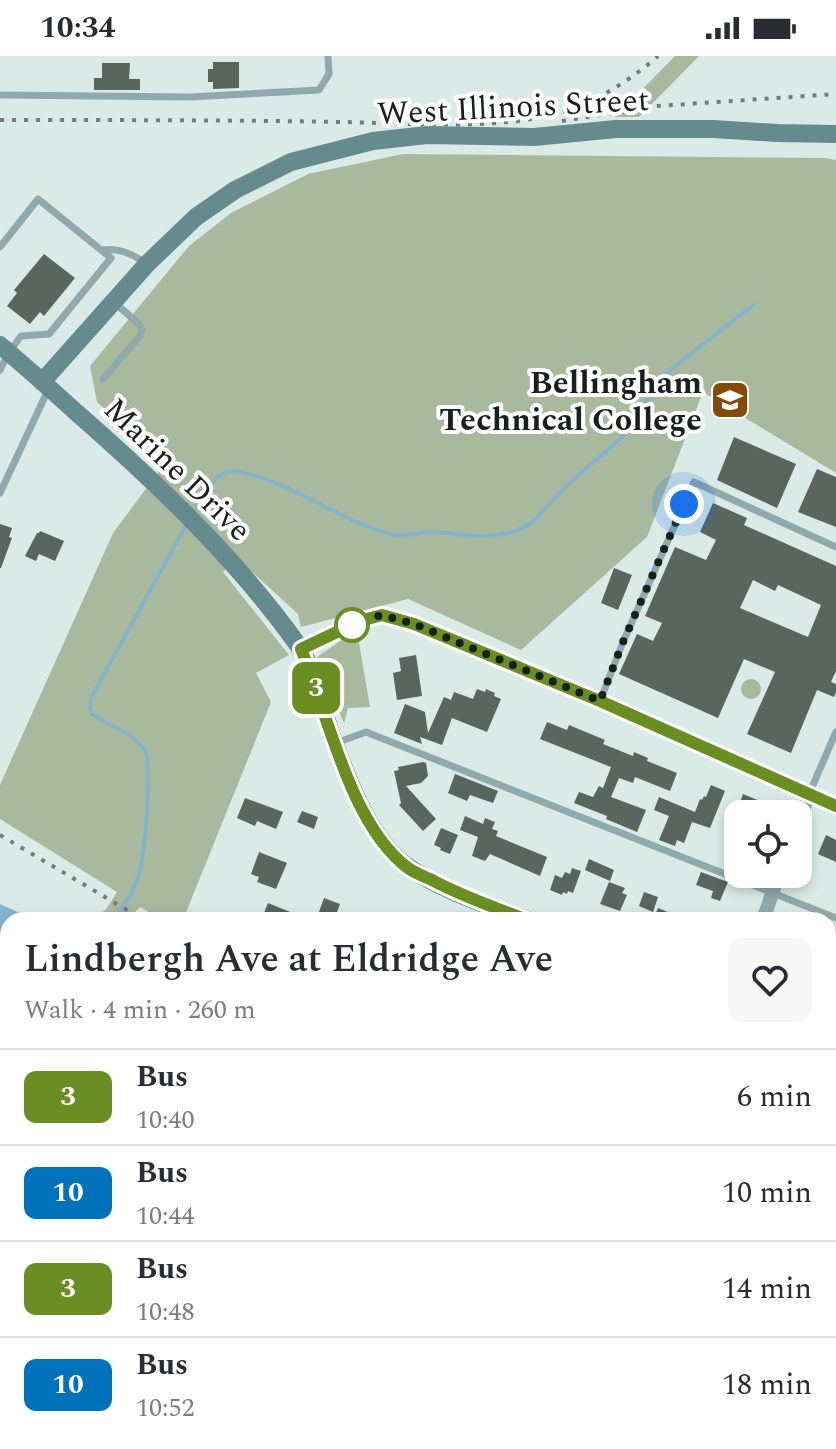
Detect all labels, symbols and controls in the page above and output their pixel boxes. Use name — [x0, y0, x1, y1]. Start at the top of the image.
text: 10:34 — [40, 5, 115, 51]
street label: West Illinois Street — [376, 76, 650, 139]
place label: Bellingham Technical College — [439, 359, 702, 445]
school or university icon: Bellingham Technical College — [709, 379, 751, 421]
street label: Marine Drive — [92, 387, 262, 554]
your location — [664, 484, 704, 524]
unlabelled marker — [335, 608, 369, 642]
line badge: 3 — [290, 662, 342, 714]
text: 3 — [308, 666, 324, 709]
map controls — [724, 800, 812, 888]
button: locate — [724, 800, 812, 888]
text: Lindbergh Ave at Eldridge Ave — [24, 931, 553, 989]
button: heart — [728, 938, 812, 1022]
text: Walk · 4 min · 260 m — [24, 990, 256, 1030]
text: Bus — [136, 1054, 188, 1100]
text: 6 min — [737, 1074, 812, 1120]
text: 3 — [60, 1075, 76, 1118]
text: 10:40 — [136, 1100, 195, 1140]
text: Bus — [136, 1150, 188, 1196]
text: 10 min — [722, 1170, 812, 1216]
text: 10 — [52, 1171, 84, 1214]
text: 10:44 — [136, 1196, 195, 1236]
text: Bus — [136, 1246, 188, 1292]
text: 14 min — [722, 1266, 812, 1312]
text: 3 — [60, 1267, 76, 1310]
text: 10:48 — [136, 1292, 195, 1332]
text: Bus — [136, 1342, 188, 1388]
text: 18 min — [722, 1362, 812, 1408]
text: 10 — [52, 1363, 84, 1406]
text: 10:52 — [136, 1388, 195, 1428]

